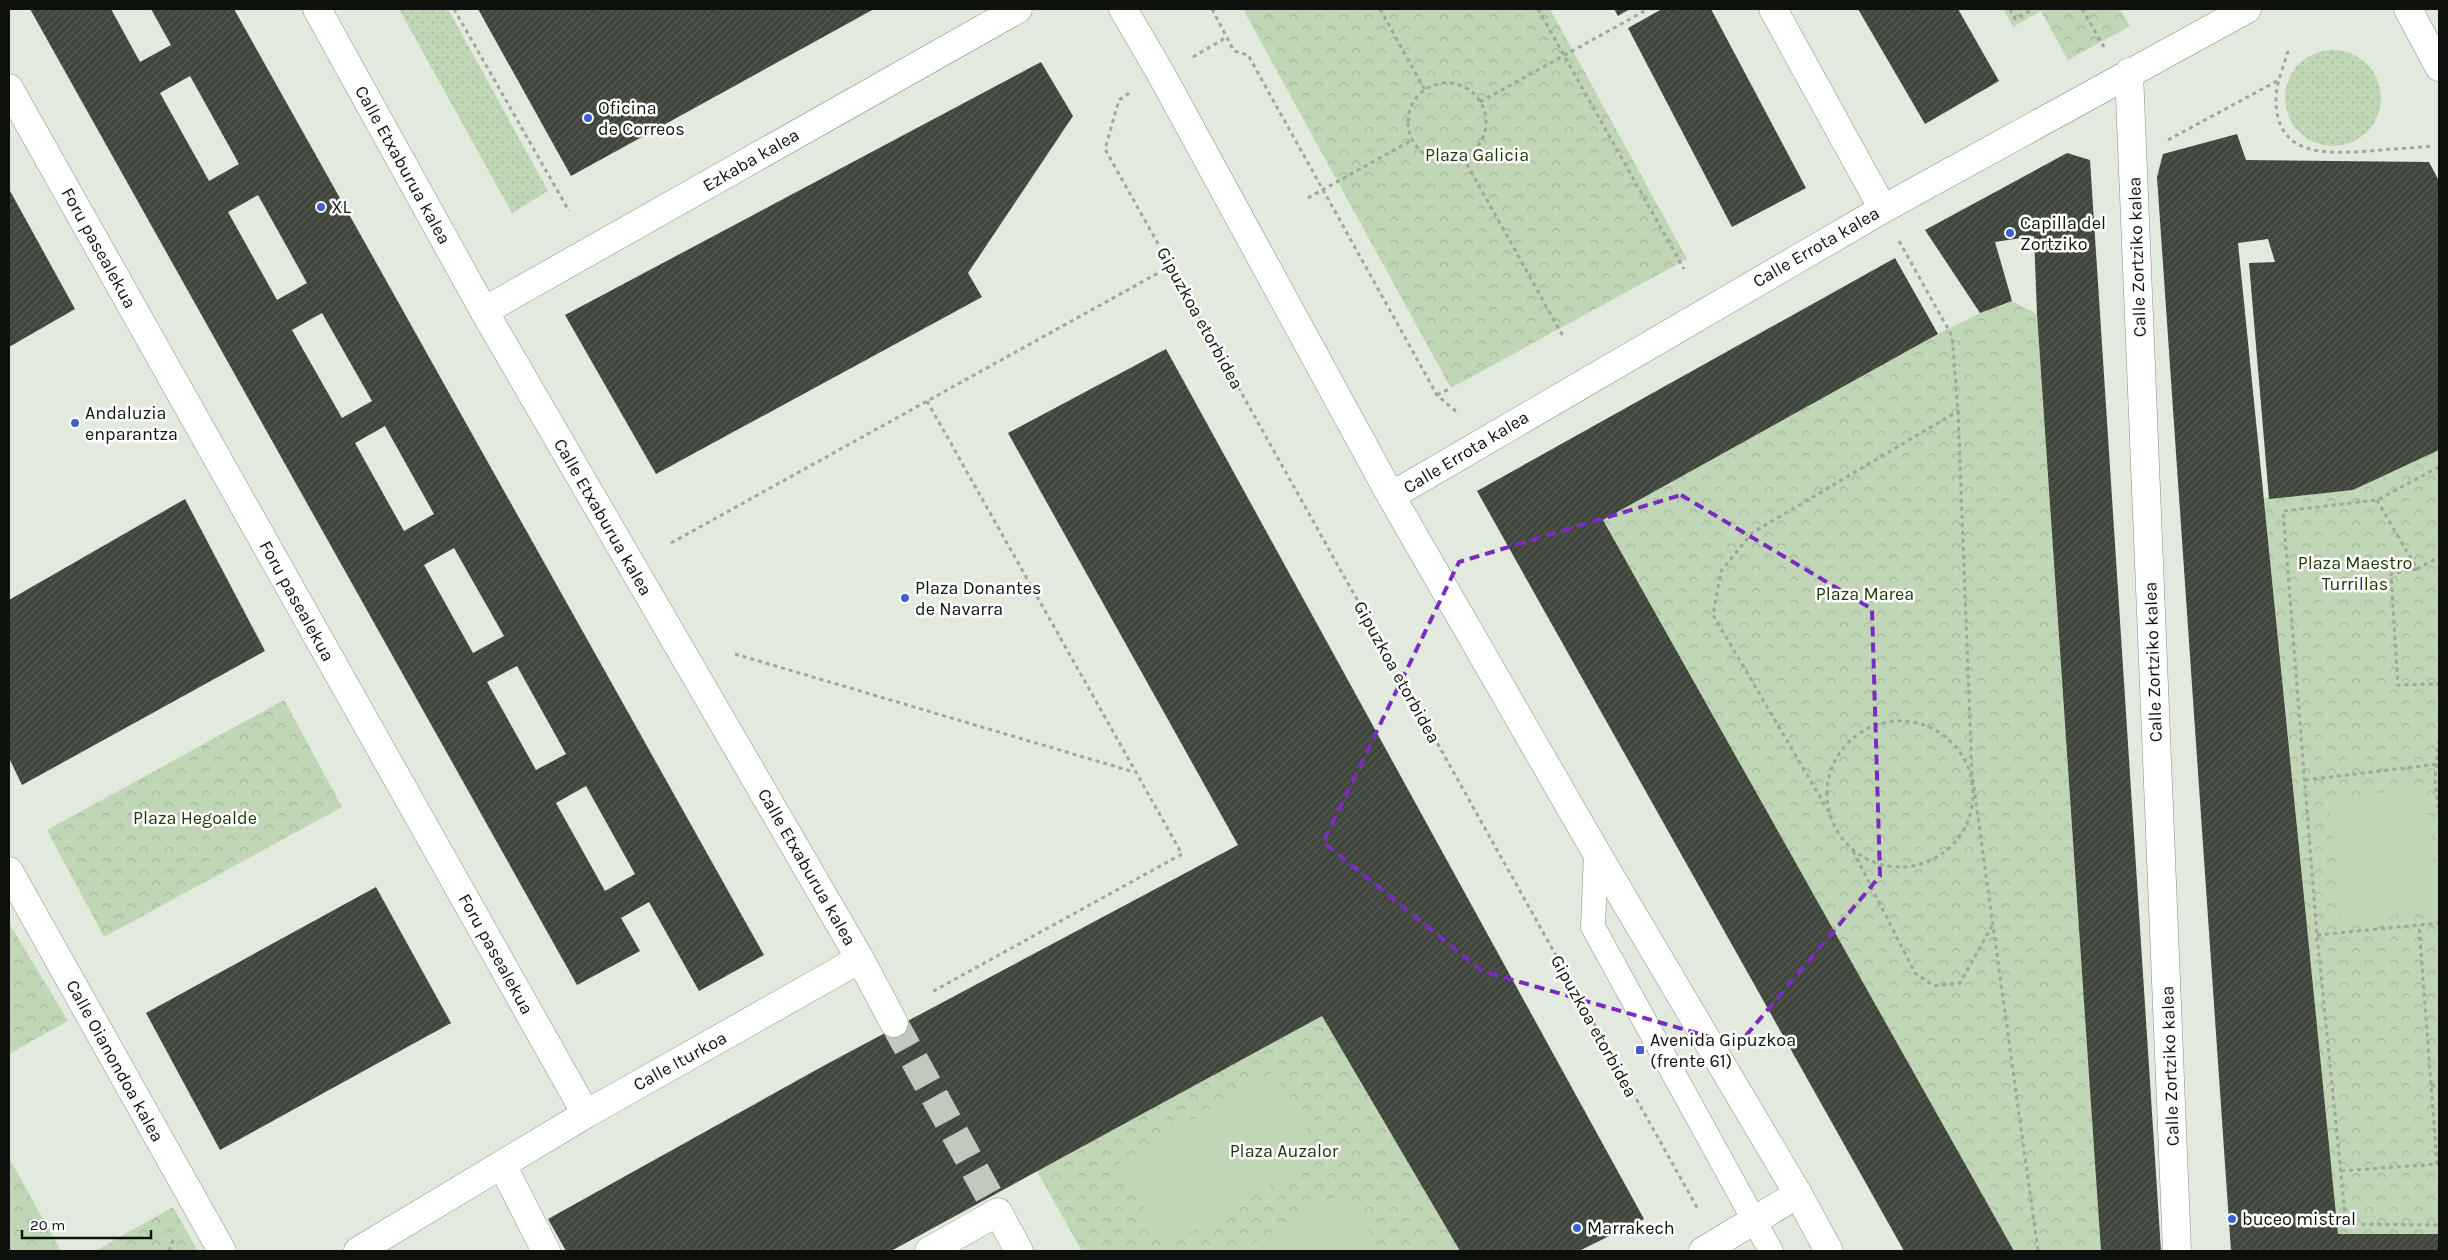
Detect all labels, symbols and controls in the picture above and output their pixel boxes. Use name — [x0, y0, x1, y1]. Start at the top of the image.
street label: Calle Etxaburua kalea — [350, 82, 456, 248]
place label: Oficina de Correos — [598, 97, 685, 140]
marker: Oficina de Correos — [582, 112, 594, 124]
street label: Ezkaba kalea — [699, 124, 803, 196]
park label: Plaza Galicia — [1425, 144, 1529, 166]
street label: Calle Zortziko kalea — [2123, 176, 2151, 338]
street label: Foru pasealekua — [57, 184, 141, 312]
place label: XL — [331, 196, 352, 218]
marker: XL — [315, 201, 327, 213]
street label: Calle Errota kalea — [1749, 202, 1883, 292]
place label: Capilla del Zortziko — [2020, 212, 2106, 255]
marker: Capilla del Zortziko — [2004, 227, 2016, 239]
street label: Gipuzkoa etorbidea — [1152, 243, 1248, 393]
place label: Andaluzia enparantza — [85, 402, 178, 445]
street label: Calle Errota kalea — [1399, 406, 1533, 498]
marker: Andaluzia enparantza — [69, 417, 81, 429]
street label: Calle Etxaburua kalea — [549, 434, 657, 600]
street label: Foru pasealekua — [255, 537, 339, 665]
park label: Plaza Maestro Turrillas — [2298, 552, 2412, 595]
place label: Plaza Donantes de Navarra — [915, 577, 1041, 620]
street label: Calle Zortziko kalea — [2139, 581, 2167, 743]
park label: Plaza Marea — [1816, 583, 1914, 605]
marker: Plaza Donantes de Navarra — [899, 592, 911, 604]
street label: Gipuzkoa etorbidea — [1349, 597, 1445, 747]
street label: Calle Etxaburua kalea — [753, 784, 861, 950]
park label: Plaza Hegoalde — [133, 807, 257, 829]
street label: Foru pasealekua — [454, 890, 538, 1018]
street label: Gipuzkoa etorbidea — [1546, 951, 1642, 1101]
street label: Calle Oianondoa kalea — [61, 976, 169, 1146]
street label: Calle Zortziko kalea — [2156, 985, 2184, 1147]
street label: Calle Iturkoa — [629, 1026, 731, 1096]
place label: Avenida Gipuzkoa (frente 61) — [1650, 1029, 1796, 1072]
marker: Avenida Gipuzkoa (frente 61) — [1634, 1044, 1646, 1056]
park label: Plaza Auzalor — [1230, 1140, 1339, 1162]
scale bar — [22, 1208, 151, 1240]
place label: buceo mistral — [2242, 1208, 2356, 1230]
marker: buceo mistral — [2226, 1213, 2238, 1225]
text: 20 m — [30, 1216, 65, 1234]
place label: Marrakech — [1587, 1217, 1675, 1239]
marker: Marrakech — [1571, 1222, 1583, 1234]

